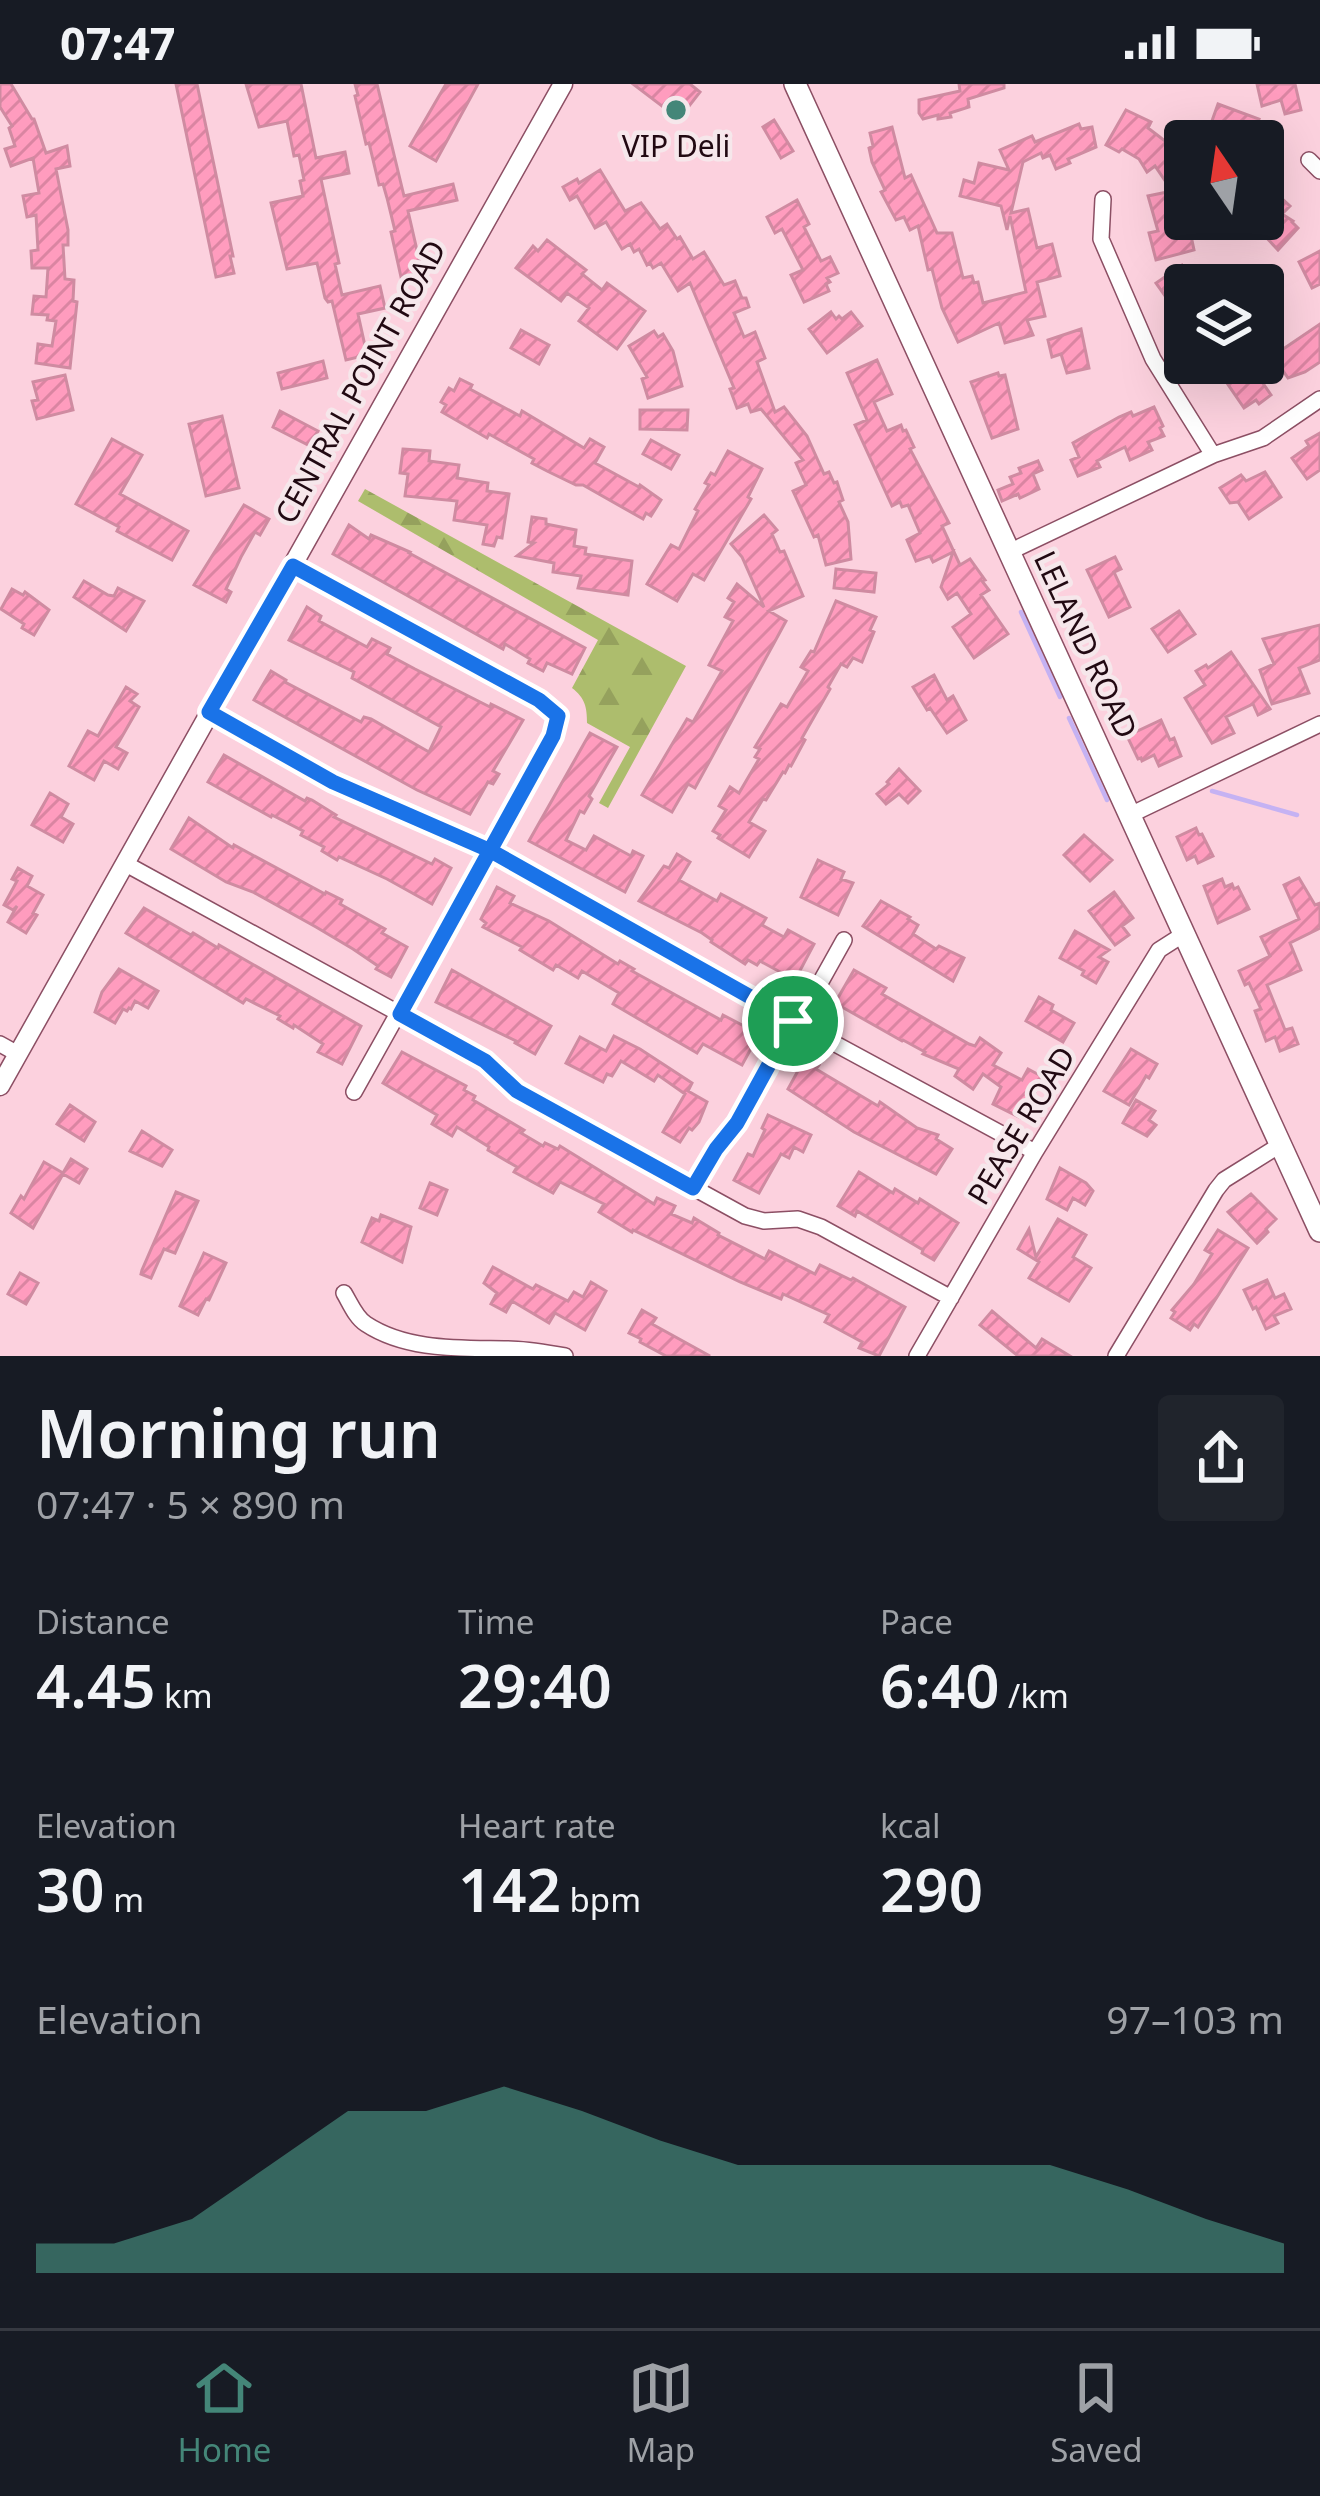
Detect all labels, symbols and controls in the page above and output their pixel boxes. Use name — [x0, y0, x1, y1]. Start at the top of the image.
text: 07:47 — [60, 12, 176, 73]
marker: VIP Deli — [663, 97, 689, 123]
north arrow — [1164, 120, 1284, 240]
map controls — [1164, 120, 1284, 384]
place label: VIP Deli — [622, 125, 730, 166]
street label: CENTRAL POINT ROAD — [265, 232, 455, 530]
button: layers — [1164, 264, 1284, 384]
street label: LELAND ROAD — [1025, 544, 1148, 745]
pin — [742, 970, 844, 1072]
icon: arrive — [760, 988, 826, 1054]
street label: PEASE ROAD — [957, 1039, 1084, 1212]
text: Morning run — [36, 1387, 441, 1477]
button: share — [1158, 1395, 1284, 1521]
text: 07:47 · 5 × 890 m — [36, 1477, 345, 1530]
text: Distance — [36, 1599, 170, 1644]
text: Time — [458, 1599, 534, 1644]
text: Pace — [880, 1599, 953, 1644]
text: 4.45 — [36, 1644, 156, 1726]
text: 29:40 — [458, 1644, 612, 1726]
text: 6:40 — [880, 1644, 1000, 1726]
text: km — [156, 1673, 213, 1718]
text: /km — [1000, 1673, 1069, 1718]
text: Elevation — [36, 1803, 177, 1848]
text: Heart rate — [458, 1803, 616, 1848]
text: kcal — [880, 1803, 941, 1848]
text: 30 — [36, 1848, 105, 1930]
text: 142 — [458, 1848, 561, 1930]
text: 290 — [880, 1848, 983, 1930]
text: m — [105, 1877, 144, 1922]
text: bpm — [561, 1877, 641, 1922]
text: Elevation — [36, 1992, 203, 2045]
text: 97–103 m — [1106, 1992, 1284, 2045]
tab: Home — [178, 2355, 271, 2472]
tab: Map — [626, 2355, 695, 2472]
tab: Saved — [1050, 2355, 1142, 2472]

